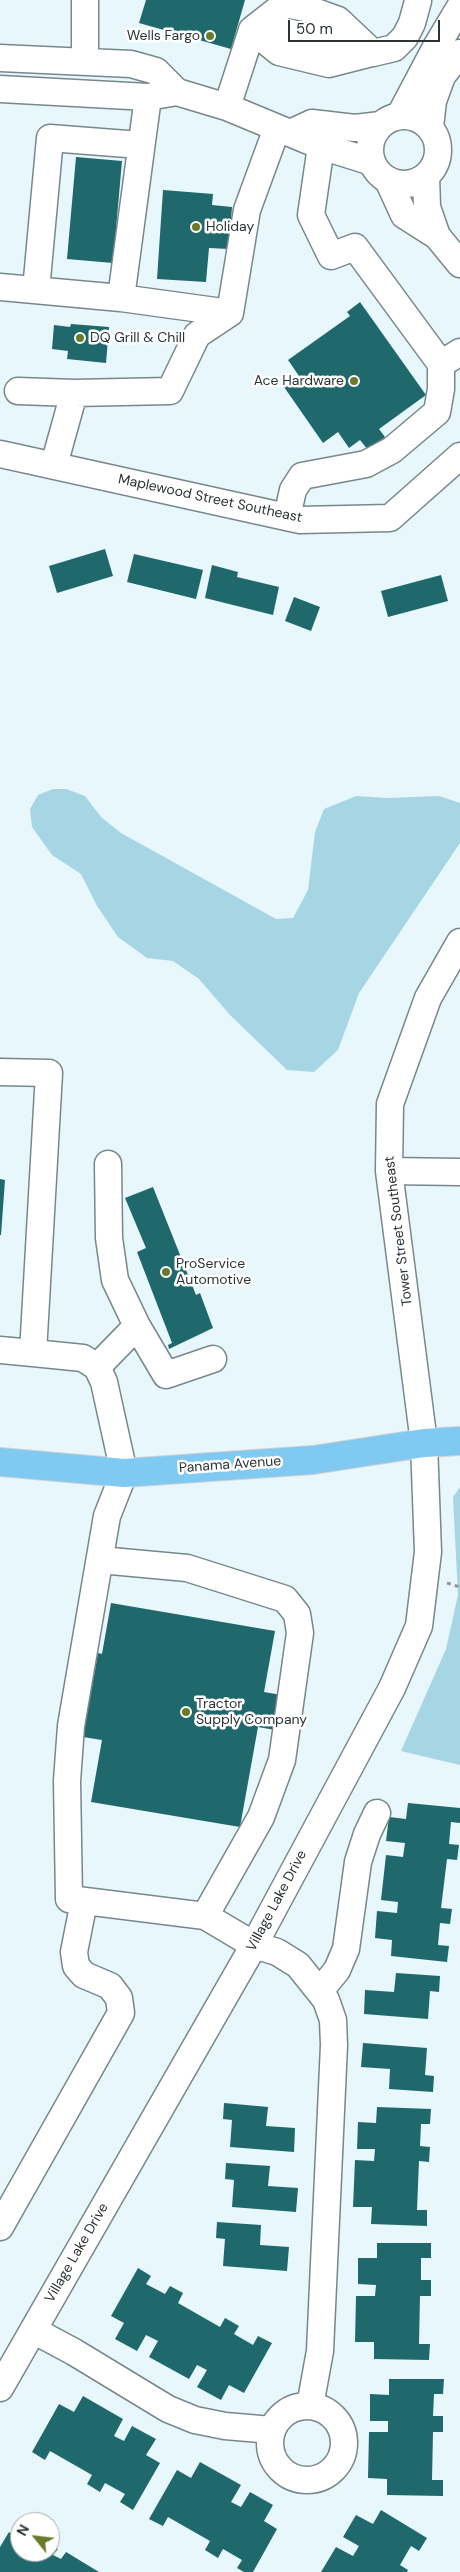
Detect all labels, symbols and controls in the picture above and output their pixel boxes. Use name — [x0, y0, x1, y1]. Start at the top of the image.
scale bar — [290, 10, 442, 42]
text: 50 m — [296, 19, 333, 39]
place label: Wells Fargo — [127, 28, 200, 44]
marker: Wells Fargo — [204, 30, 216, 42]
place label: Holiday — [206, 219, 254, 235]
marker: Holiday — [190, 221, 202, 233]
place label: DQ Grill & Chill — [90, 330, 185, 346]
marker: DQ Grill & Chill — [74, 332, 86, 344]
place label: Ace Hardware — [254, 373, 344, 389]
marker: Ace Hardware — [348, 375, 360, 387]
street label: Maplewood Street Southeast — [116, 471, 304, 527]
street label: Tower Street Southeast — [381, 1155, 417, 1307]
place label: ProService Automotive — [176, 1256, 251, 1288]
marker: ProService Automotive — [160, 1266, 172, 1278]
street label: Panama Avenue — [178, 1453, 282, 1477]
place label: Tractor Supply Company — [196, 1696, 307, 1728]
marker: Tractor Supply Company — [180, 1706, 192, 1718]
street label: Village Lake Drive — [243, 1848, 311, 1954]
street label: Village Lake Drive — [42, 2200, 112, 2306]
north arrow — [10, 2512, 60, 2562]
text: N — [12, 2521, 33, 2539]

